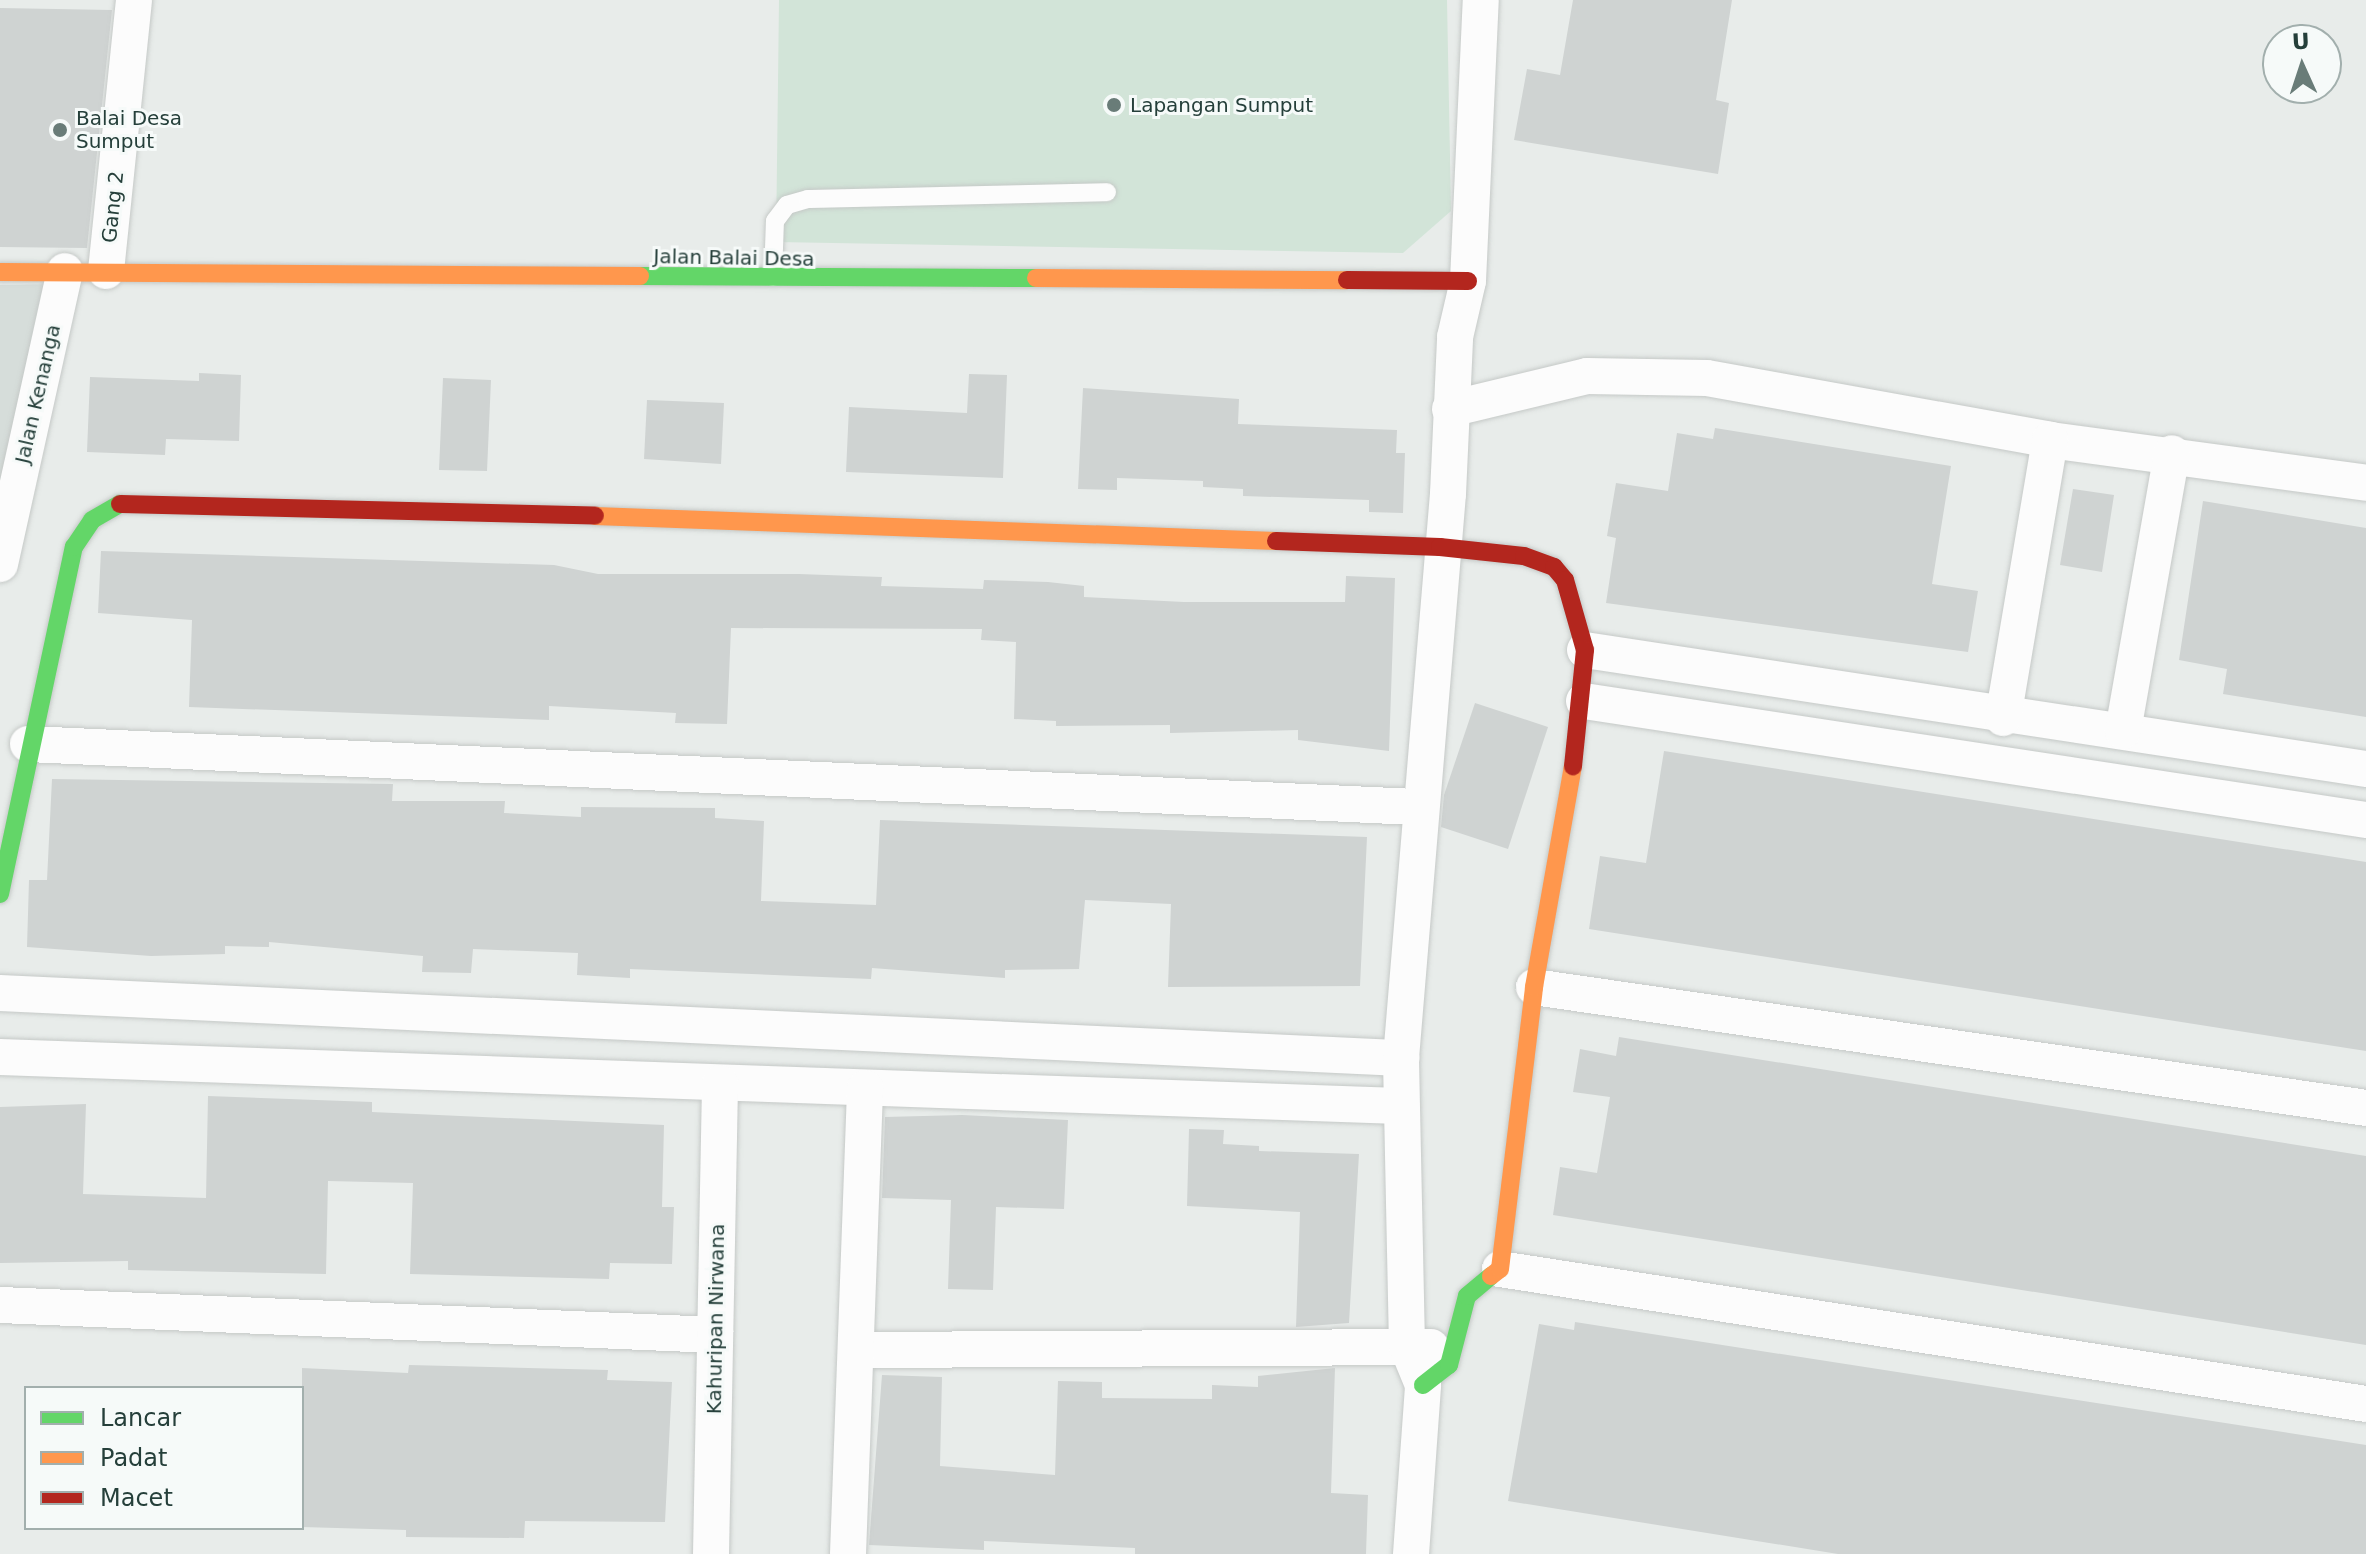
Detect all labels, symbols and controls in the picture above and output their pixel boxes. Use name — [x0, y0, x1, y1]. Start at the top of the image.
north arrow — [2262, 24, 2342, 104]
text: U — [2291, 29, 2310, 54]
place label: Lapangan Sumput — [1130, 93, 1313, 117]
marker: Lapangan Sumput — [1105, 96, 1123, 114]
place label: Balai Desa Sumput — [76, 106, 182, 153]
marker: Balai Desa Sumput — [51, 121, 69, 139]
street label: Gang 2 — [97, 170, 129, 244]
street label: Jalan Balai Desa — [653, 245, 815, 271]
street label: Jalan Kenanga — [10, 322, 66, 466]
street label: Kahuripan Nirwana — [702, 1224, 730, 1414]
legend — [24, 1386, 304, 1530]
text: Lancar — [100, 1404, 181, 1432]
text: Padat — [100, 1444, 167, 1472]
text: Macet — [100, 1484, 173, 1512]

